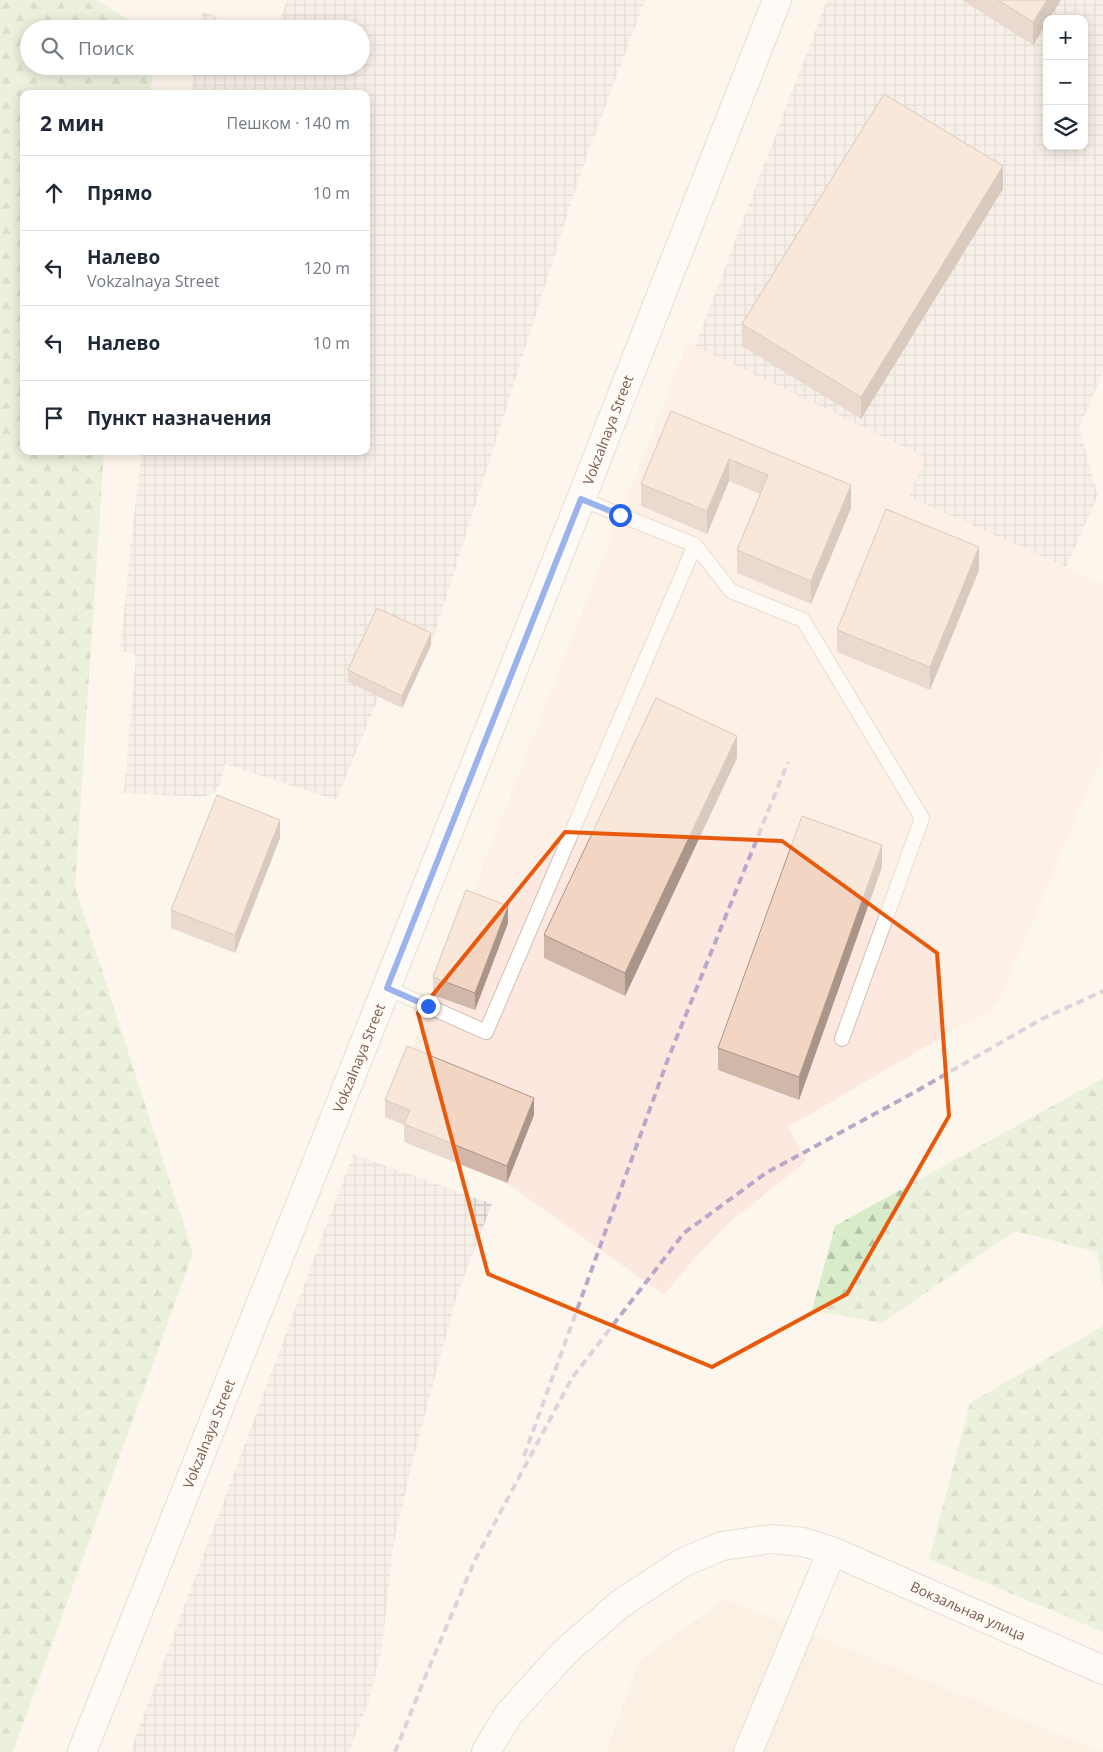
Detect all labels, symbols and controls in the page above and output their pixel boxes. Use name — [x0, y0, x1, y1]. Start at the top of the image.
map controls — [1043, 15, 1088, 150]
button: + — [1043, 15, 1088, 60]
search box — [20, 20, 370, 75]
icon: search — [38, 34, 66, 62]
text: Поиск — [78, 35, 134, 61]
button: − — [1043, 60, 1088, 105]
button: layers — [1043, 105, 1088, 150]
text: 2 мин — [40, 109, 104, 137]
text: Пешком · 140 m — [227, 112, 350, 134]
icon: ahead — [40, 179, 68, 207]
text: Прямо — [87, 180, 152, 206]
text: 10 m — [313, 182, 350, 204]
text: Налево — [87, 244, 160, 270]
icon: left — [40, 254, 68, 282]
text: 120 m — [304, 257, 350, 279]
text: Vokzalnaya Street — [87, 270, 219, 292]
icon: left — [40, 329, 68, 357]
text: Налево — [87, 330, 160, 356]
text: 10 m — [313, 332, 350, 354]
street label: Vokzalnaya Street — [578, 372, 637, 487]
icon: arrive — [40, 404, 68, 432]
text: Пункт назначения — [87, 405, 272, 431]
route start — [609, 504, 632, 527]
route end — [417, 995, 440, 1018]
street label: Vokzalnaya Street — [328, 1001, 389, 1115]
street label: Vokzalnaya Street — [178, 1377, 239, 1491]
street label: Вокзальная улица — [908, 1577, 1029, 1644]

